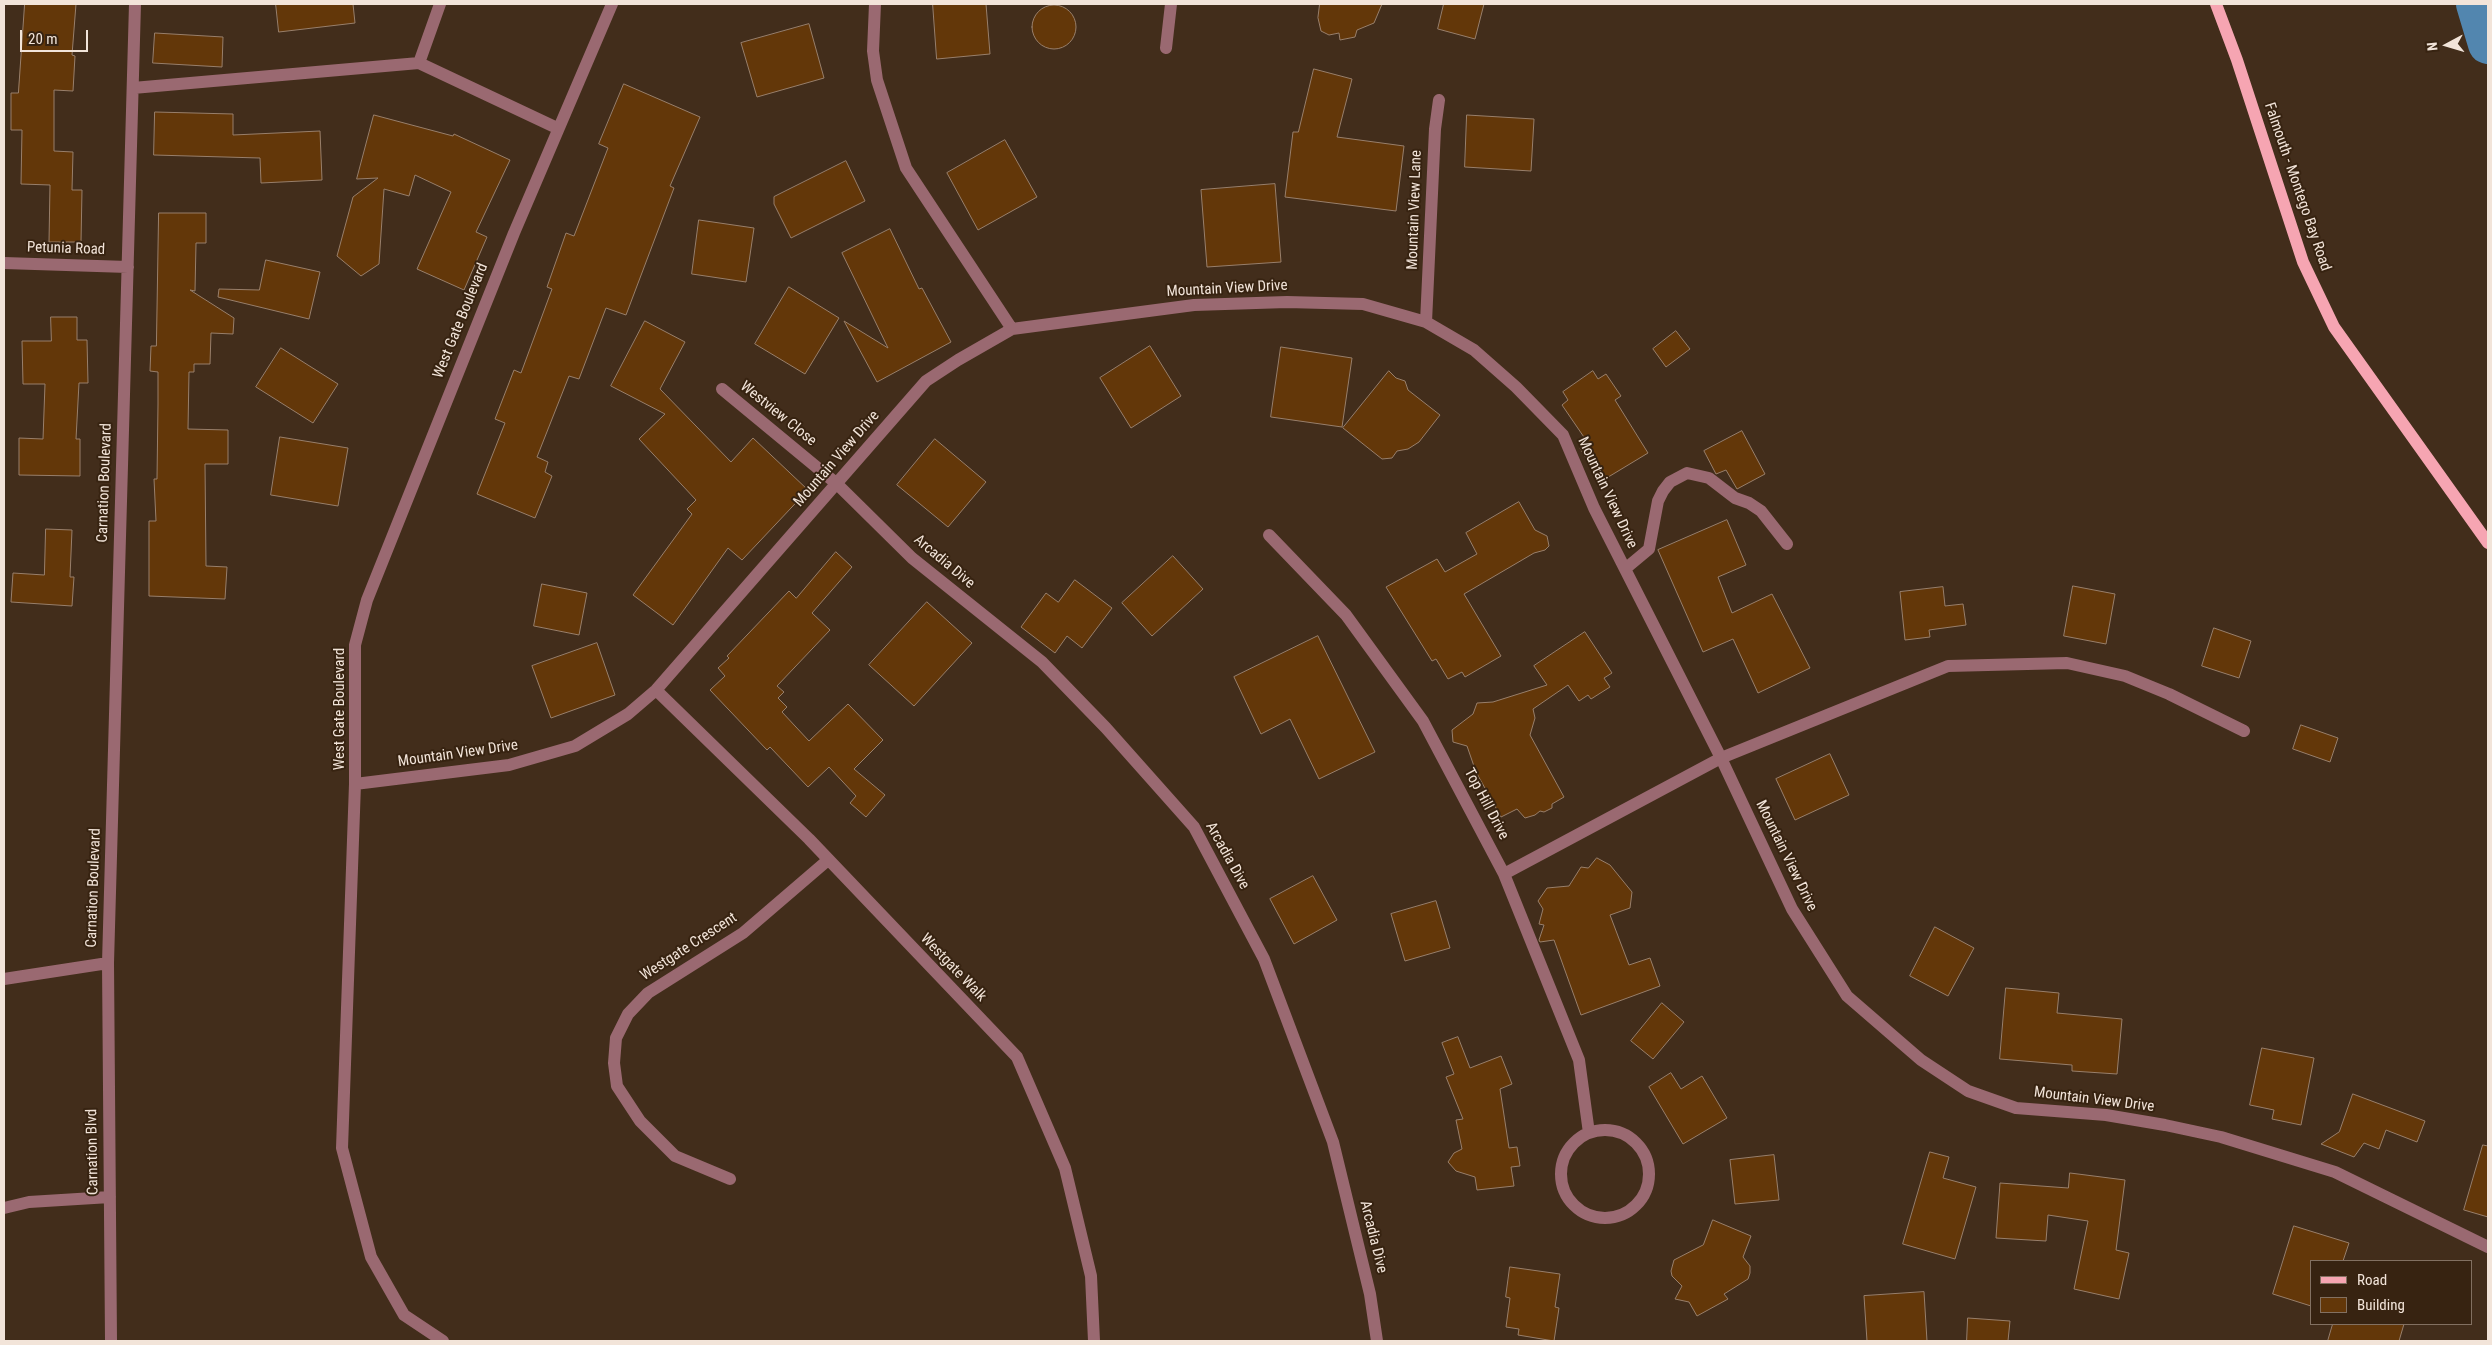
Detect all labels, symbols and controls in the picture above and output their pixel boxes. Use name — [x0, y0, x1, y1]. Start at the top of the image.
scale bar — [22, 20, 90, 52]
north arrow — [2422, 20, 2472, 70]
text: 20 m — [28, 30, 58, 48]
text: N — [2424, 41, 2440, 52]
street label: Falmouth - Montego Bay Road — [2260, 100, 2334, 274]
street label: Mountain View Lane — [1404, 150, 1426, 270]
street label: Petunia Road — [27, 239, 105, 259]
street label: West Gate Boulevard — [430, 261, 492, 381]
street label: Mountain View Drive — [1166, 277, 1288, 301]
street label: Westview Close — [736, 378, 820, 450]
street label: Mountain View Drive — [790, 407, 884, 511]
street label: Carnation Boulevard — [94, 423, 116, 543]
street label: Mountain View Drive — [1573, 434, 1641, 552]
street label: Arcadia Dive — [910, 531, 978, 593]
street label: West Gate Boulevard — [331, 648, 349, 770]
street label: Mountain View Drive — [397, 737, 519, 771]
street label: Top Hill Drive — [1460, 765, 1512, 843]
street label: Mountain View Drive — [1751, 798, 1821, 914]
street label: Arcadia Dive — [1201, 819, 1253, 893]
street label: Carnation Boulevard — [83, 828, 105, 948]
street label: Westgate Crescent — [637, 909, 741, 985]
street label: Westgate Walk — [916, 930, 990, 1006]
street label: Mountain View Drive — [2033, 1084, 2155, 1116]
street label: Carnation Blvd — [83, 1109, 103, 1195]
street label: Arcadia Dive — [1355, 1199, 1391, 1275]
legend — [2310, 1260, 2472, 1325]
text: Road — [2357, 1271, 2387, 1289]
text: Building — [2357, 1296, 2405, 1314]

